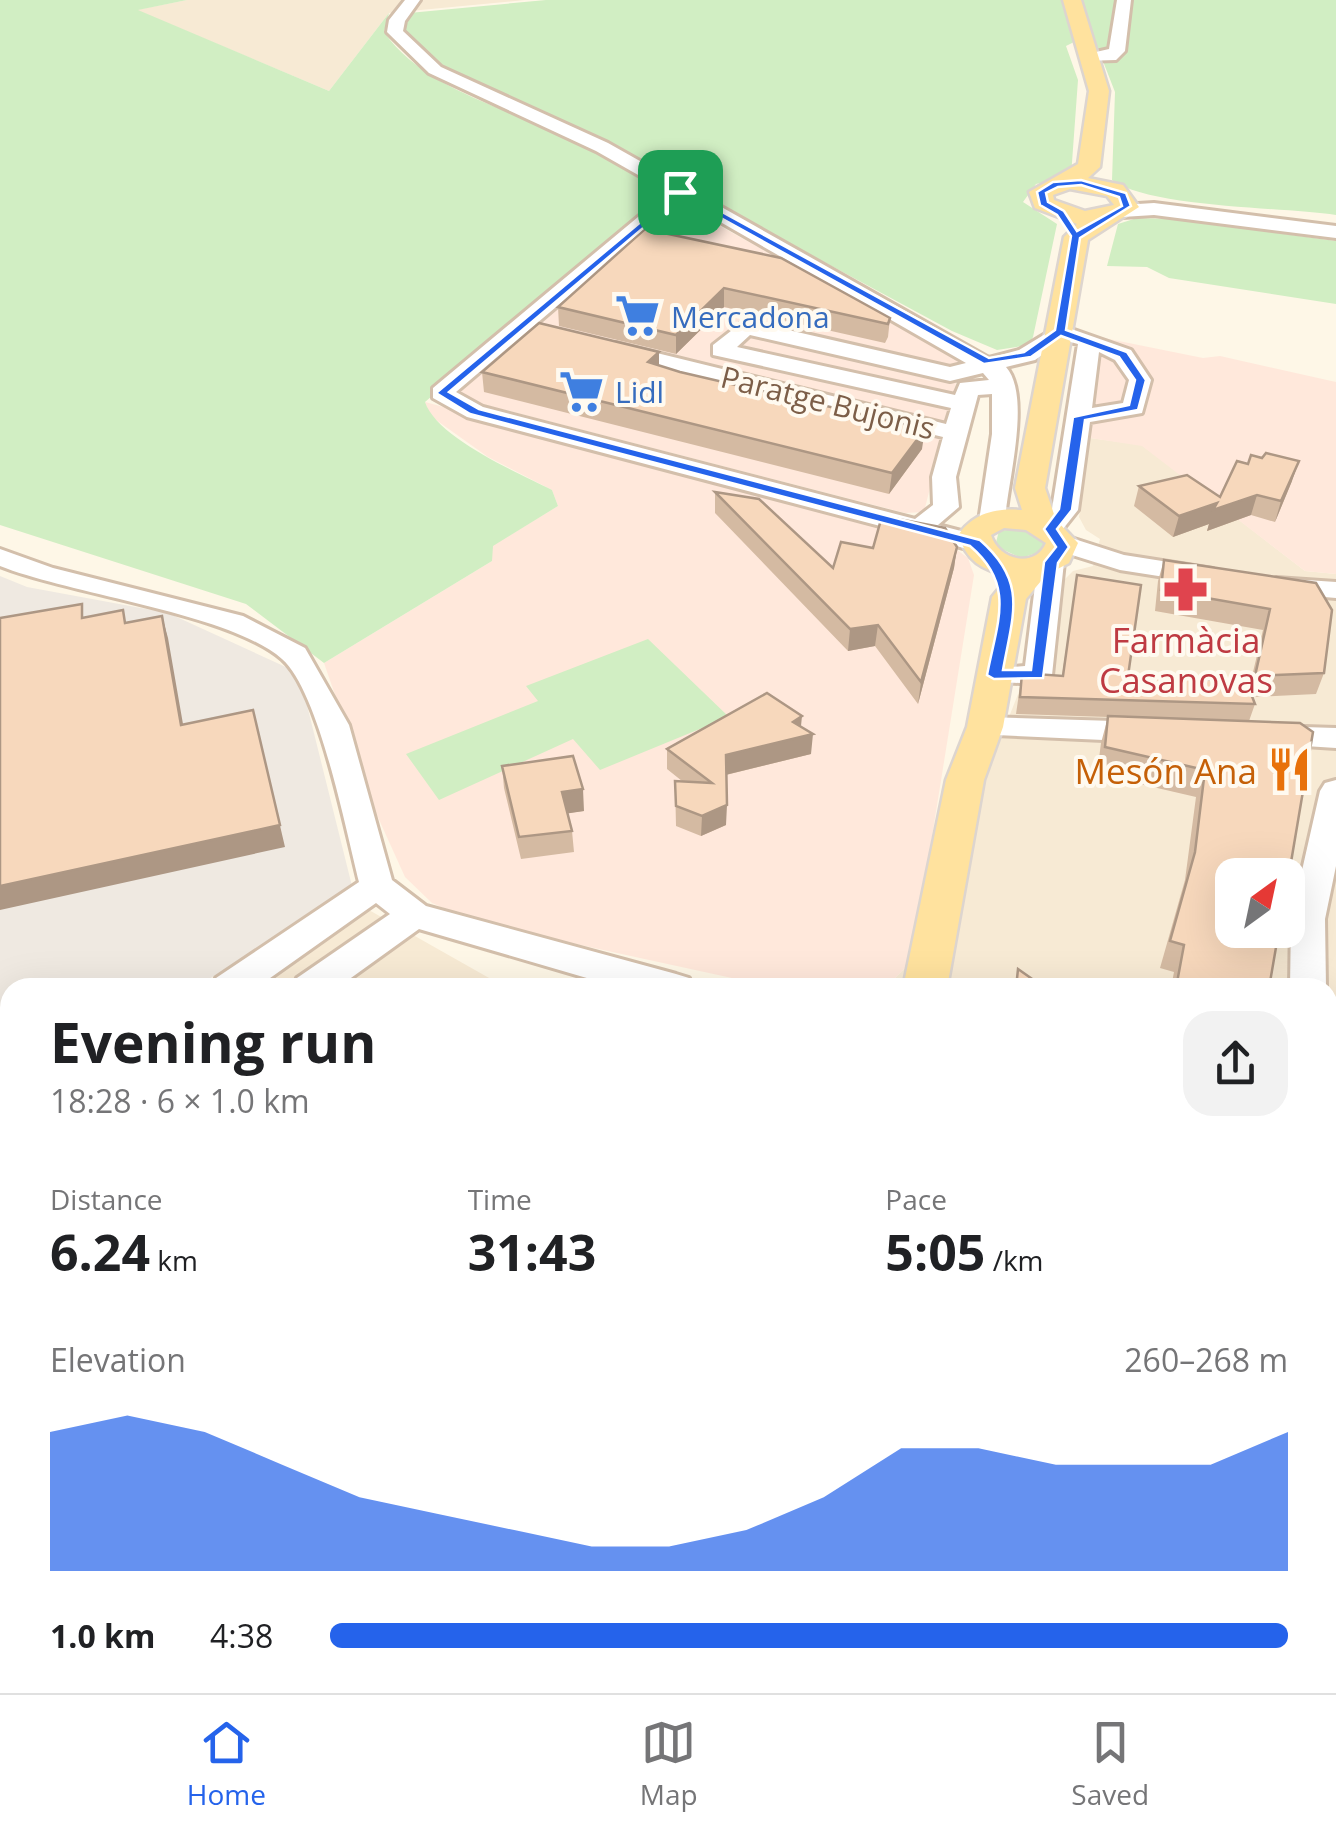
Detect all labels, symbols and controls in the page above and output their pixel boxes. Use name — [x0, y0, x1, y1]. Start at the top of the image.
pin — [638, 150, 723, 235]
icon: arrive — [653, 165, 708, 220]
supermarket icon: Mercadona — [614, 292, 662, 340]
place label: Mercadona — [671, 296, 830, 337]
street label: Paratge Bujonis — [717, 356, 939, 448]
supermarket icon: Lidl — [558, 367, 606, 415]
place label: Lidl — [615, 371, 664, 412]
pharmacy icon: Farmàcia Casanovas — [1162, 565, 1210, 613]
place label: Farmàcia Casanovas — [1099, 616, 1273, 703]
restaurant icon: Mesón Ana — [1266, 746, 1314, 794]
place label: Mesón Ana — [1075, 747, 1257, 794]
north arrow — [1215, 858, 1305, 948]
map controls — [1215, 858, 1305, 948]
text: Evening run — [50, 1004, 376, 1079]
button: share — [1183, 1011, 1288, 1116]
text: 18:28 · 6 × 1.0 km — [50, 1079, 310, 1122]
text: Distance — [50, 1180, 163, 1218]
text: Time — [468, 1180, 532, 1218]
text: Pace — [885, 1180, 947, 1218]
text: 6.24 — [50, 1218, 150, 1286]
text: 31:43 — [468, 1218, 596, 1286]
text: 5:05 — [885, 1218, 985, 1286]
text: km — [150, 1241, 198, 1279]
text: /km — [985, 1241, 1044, 1279]
text: Elevation — [50, 1338, 186, 1381]
text: 260–268 m — [1124, 1338, 1288, 1381]
text: 1.0 km — [50, 1614, 155, 1657]
text: 4:38 — [210, 1614, 273, 1657]
tab: Home — [187, 1715, 266, 1813]
tab: Map — [640, 1715, 698, 1813]
tab: Saved — [1071, 1715, 1149, 1813]

